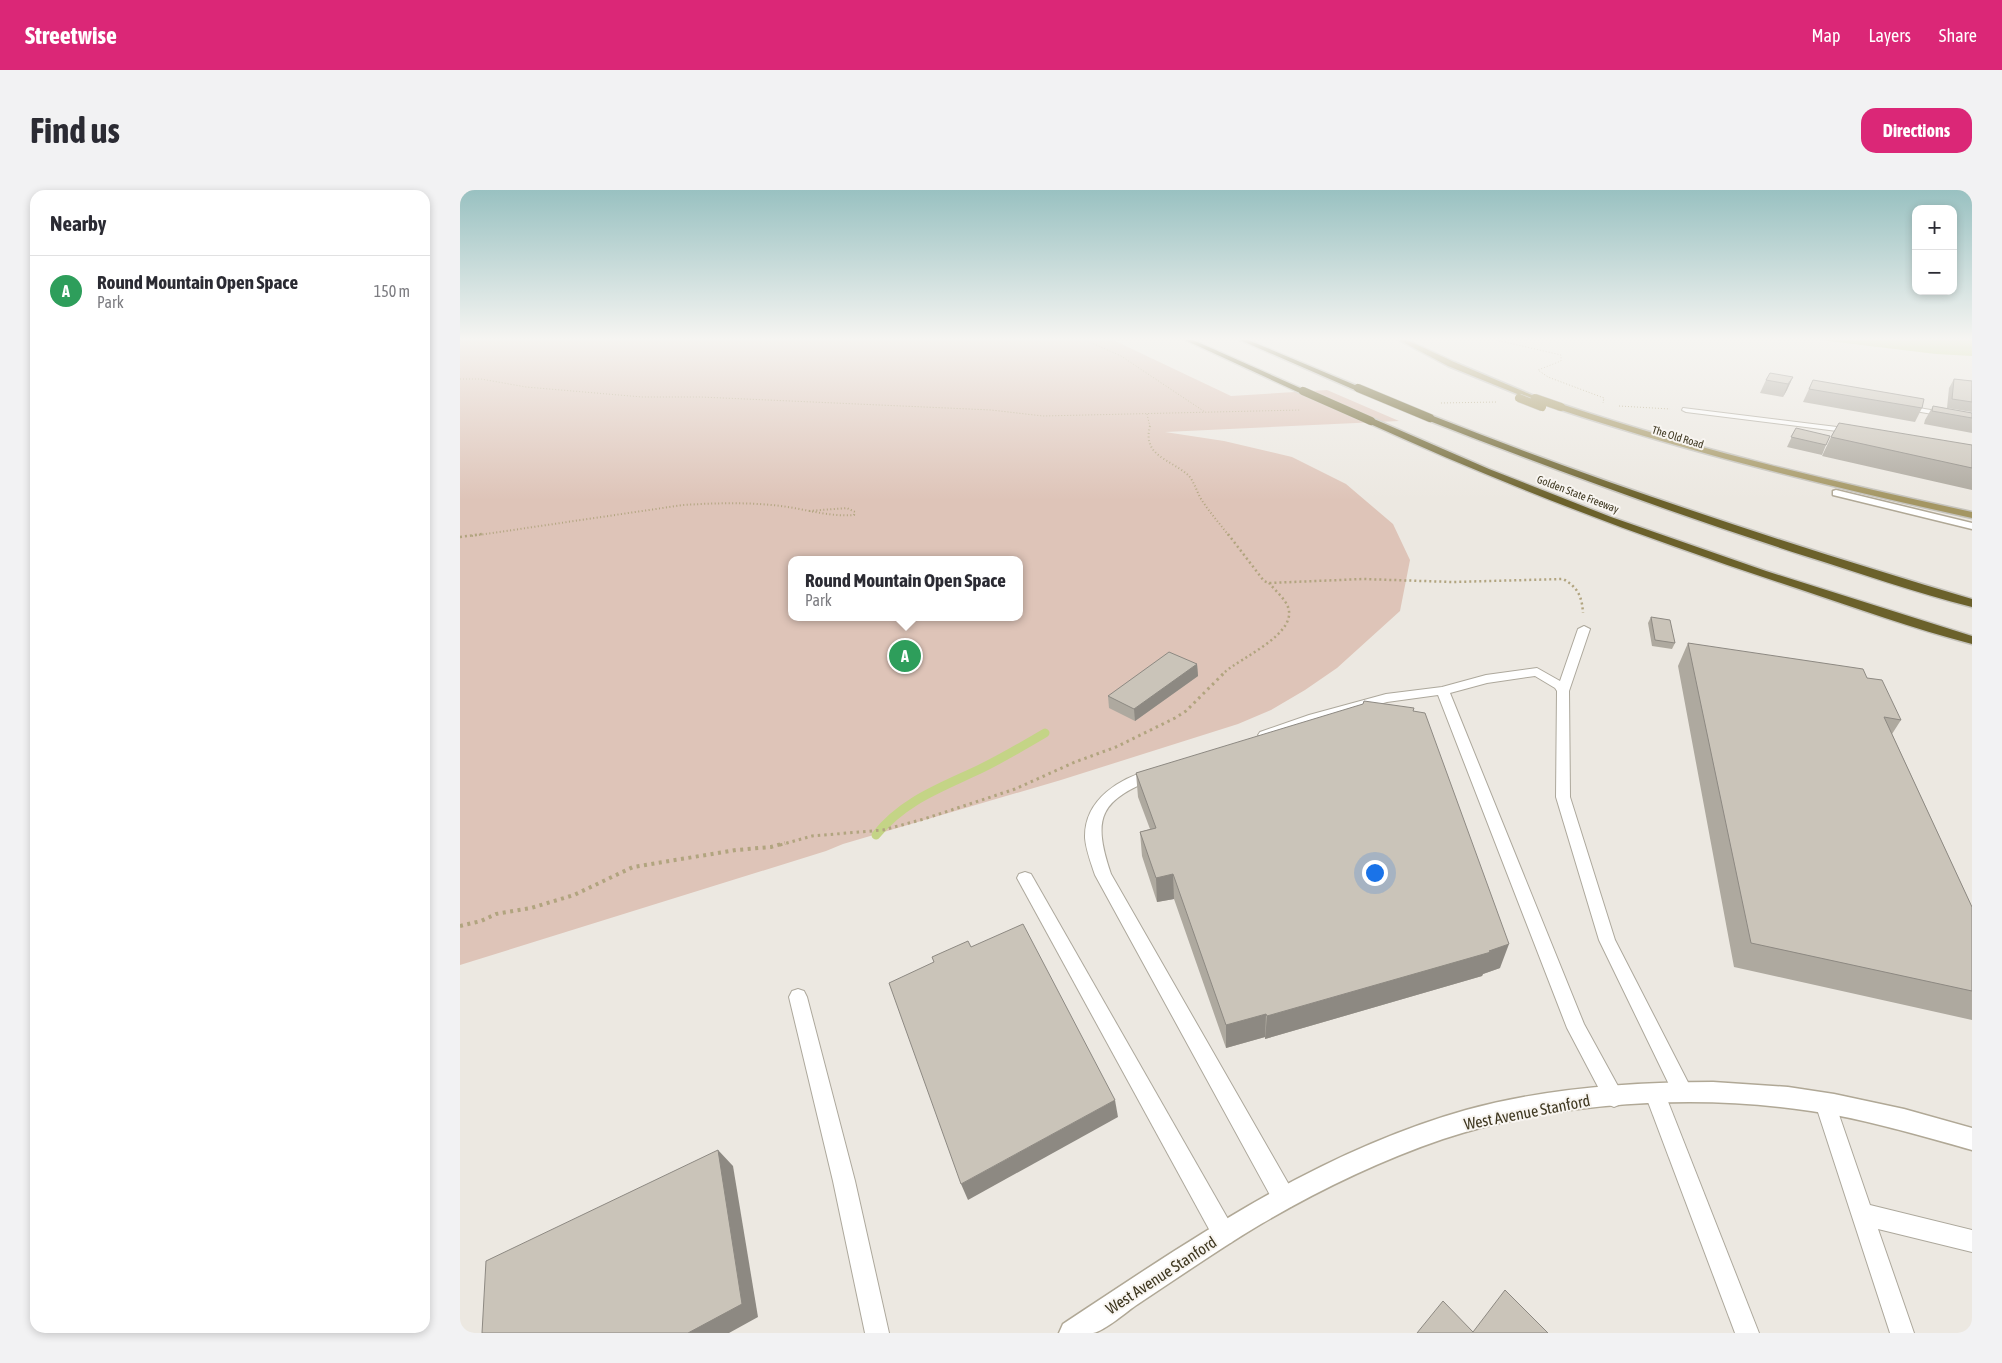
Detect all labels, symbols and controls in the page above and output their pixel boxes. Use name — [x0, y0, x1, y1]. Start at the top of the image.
text: Streetwise — [25, 22, 117, 49]
text: Map — [1811, 25, 1840, 46]
text: Layers — [1868, 25, 1911, 46]
text: Share — [1939, 25, 1977, 46]
button: Directions — [1861, 108, 1972, 153]
text: Find us — [30, 110, 120, 150]
map controls — [1912, 205, 1957, 295]
button: + — [1912, 205, 1957, 250]
text: Nearby — [50, 211, 106, 235]
button: − — [1912, 250, 1957, 295]
text: Round Mountain Open Space — [97, 271, 298, 293]
text: A — [62, 282, 70, 300]
text: 150 m — [374, 282, 410, 300]
text: Park — [97, 293, 124, 311]
street label: The Old Road — [1651, 423, 1705, 451]
street label: Golden State Freeway — [1535, 473, 1621, 515]
popup — [788, 556, 1023, 621]
text: Round Mountain Open Space — [805, 569, 1006, 591]
text: Park — [805, 591, 832, 609]
pin: A — [889, 637, 921, 675]
your location — [1362, 860, 1388, 886]
street label: West Avenue Stanford — [1462, 1091, 1592, 1133]
street label: West Avenue Stanford — [1102, 1233, 1220, 1317]

